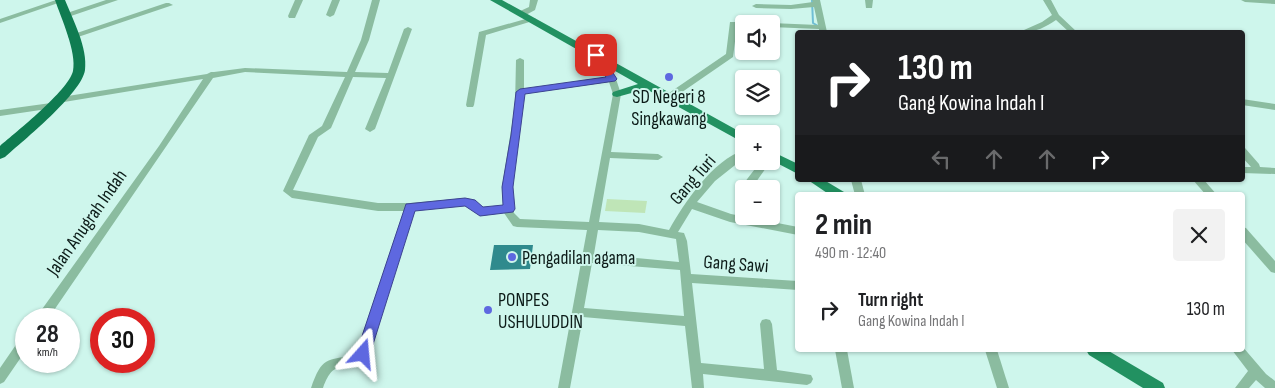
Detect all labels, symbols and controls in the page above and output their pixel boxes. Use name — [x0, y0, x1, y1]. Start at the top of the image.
map controls — [735, 15, 780, 225]
button: sound — [735, 15, 780, 60]
pin — [575, 34, 617, 76]
icon: arrive — [582, 41, 610, 69]
text: 130 m — [898, 47, 973, 90]
icon: right — [815, 50, 880, 115]
button: layers — [735, 70, 780, 115]
marker: SD Negeri 8 Singkawang — [663, 71, 675, 83]
place label: SD Negeri 8 Singkawang — [631, 86, 707, 131]
text: Gang Kowina Indah I — [898, 90, 1044, 117]
button: + — [735, 125, 780, 170]
icon: left — [927, 145, 955, 173]
icon: ahead — [980, 145, 1008, 173]
icon: ahead — [1033, 145, 1061, 173]
icon: right — [1086, 145, 1114, 173]
street label: Gang Turi — [665, 150, 721, 210]
street label: Jalan Anugrah Indah — [42, 165, 132, 281]
button: − — [735, 180, 780, 225]
text: 2 min — [815, 207, 872, 243]
button: close — [1173, 209, 1225, 261]
text: 490 m · 12:40 — [815, 244, 886, 263]
place label: Pengadilan agama — [522, 247, 635, 270]
marker: Pengadilan agama — [506, 251, 518, 263]
street label: Gang Sawi — [703, 251, 769, 278]
place label: PONPES USHULUDDIN — [498, 289, 583, 334]
text: Turn right — [858, 289, 923, 312]
icon: right — [815, 296, 843, 324]
text: 130 m — [1187, 298, 1225, 321]
marker: PONPES USHULUDDIN — [482, 304, 494, 316]
speed limit sign: 30 — [90, 308, 155, 373]
text: Gang Kowina Indah I — [858, 312, 964, 331]
text: 28 — [36, 319, 59, 350]
position arrow — [336, 327, 388, 379]
text: km/h — [37, 345, 58, 360]

